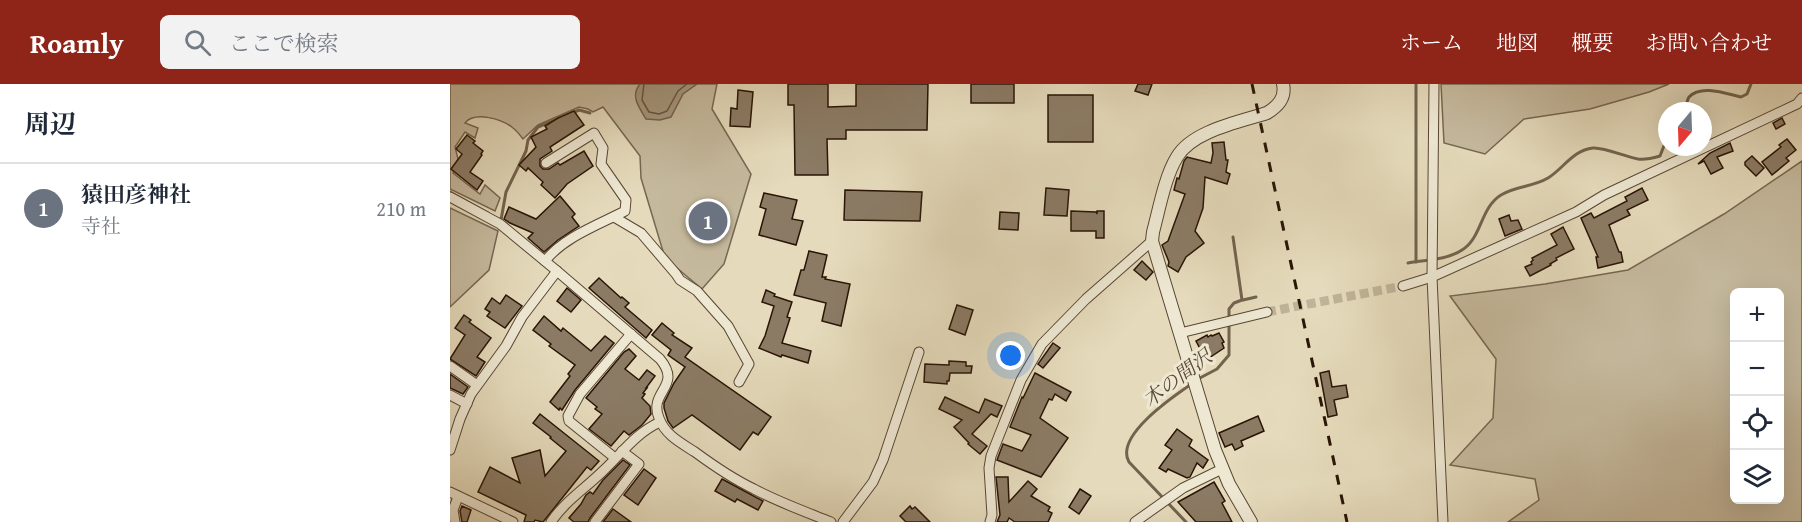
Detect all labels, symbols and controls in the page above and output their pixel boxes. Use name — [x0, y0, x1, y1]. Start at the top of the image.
search box — [160, 15, 580, 69]
text: Roamly — [30, 22, 124, 63]
icon: search — [181, 26, 214, 59]
text: ここで検索 — [229, 27, 339, 59]
text: ホーム — [1400, 27, 1463, 58]
text: 地図 — [1496, 27, 1538, 58]
text: 概要 — [1571, 27, 1613, 58]
text: お問い合わせ — [1646, 27, 1772, 58]
north arrow — [1658, 102, 1712, 156]
text: 周辺 — [24, 104, 76, 143]
text: 猿田彦神社 — [81, 178, 191, 210]
text: 1 — [38, 194, 49, 223]
text: 210 m — [376, 194, 426, 223]
pin: 1 — [688, 198, 728, 244]
text: 寺社 — [81, 211, 121, 240]
map controls — [1730, 288, 1784, 504]
button: + — [1730, 288, 1784, 342]
water label: 木の間沢 — [1136, 340, 1220, 413]
your location — [996, 341, 1025, 370]
button: − — [1730, 342, 1784, 396]
button: locate — [1730, 396, 1784, 450]
button: layers — [1730, 450, 1784, 504]

